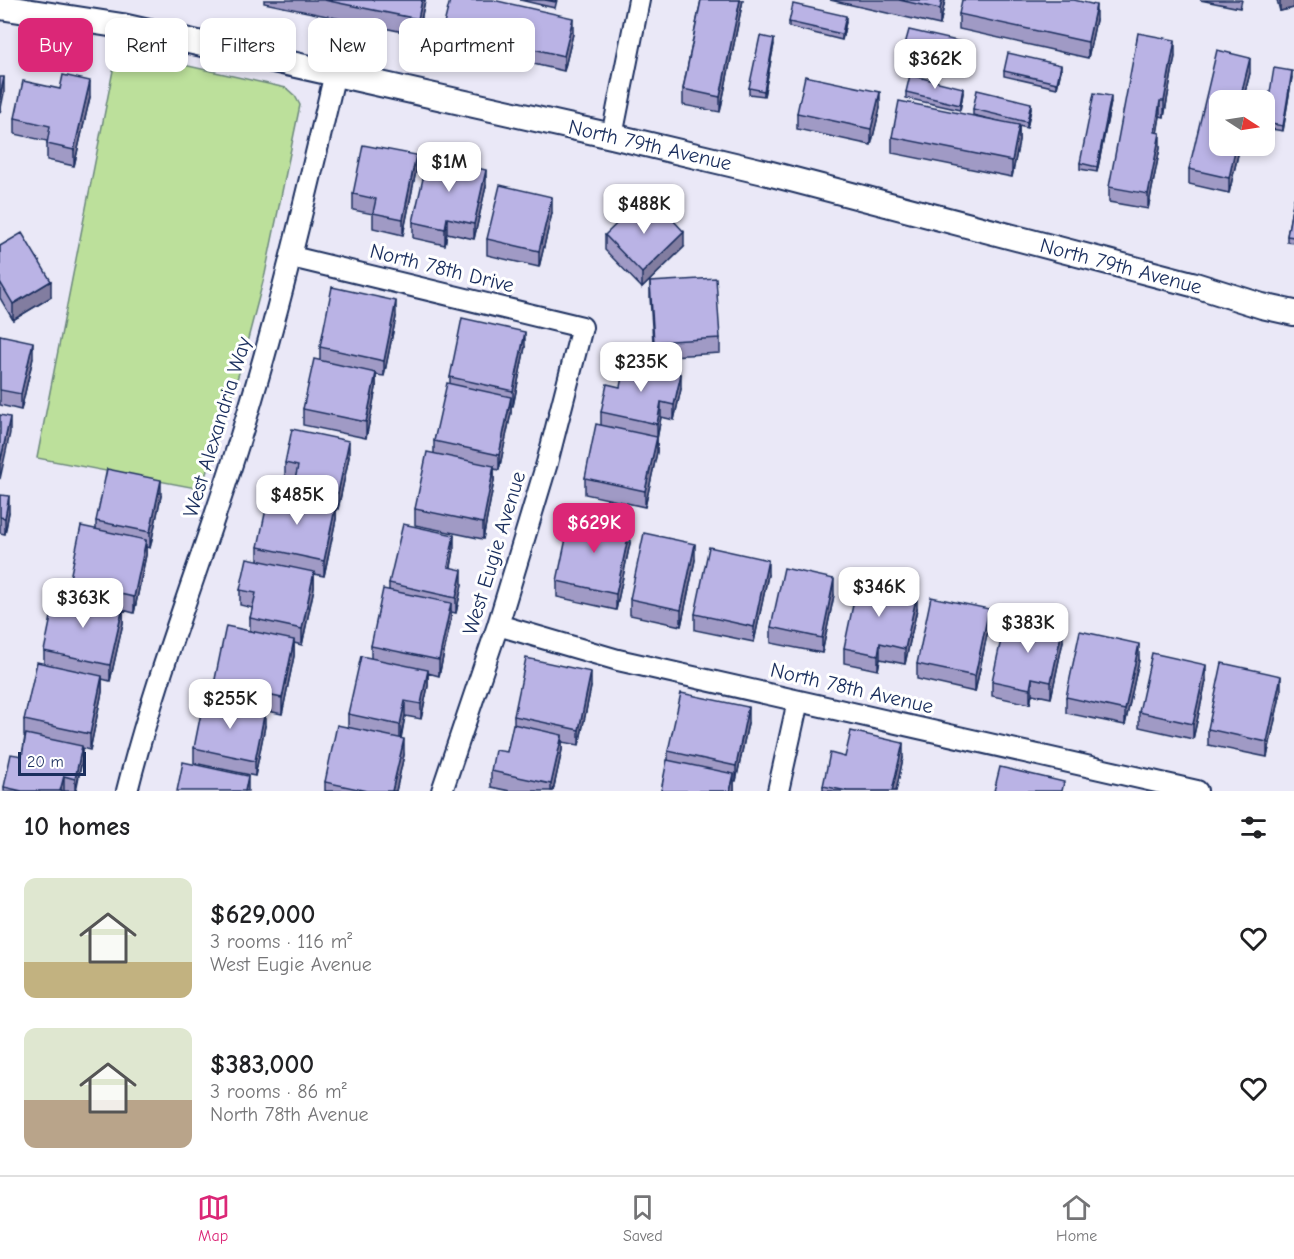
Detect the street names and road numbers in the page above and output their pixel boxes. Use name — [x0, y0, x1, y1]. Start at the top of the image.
street label: North 79th Avenue — [566, 115, 734, 175]
street label: North 79th Avenue — [1037, 233, 1205, 299]
street label: North 78th Drive — [367, 238, 517, 298]
street label: West Alexandria Way — [178, 333, 256, 520]
street label: West Eugie Avenue — [458, 468, 530, 638]
street label: North 78th Avenue — [768, 658, 936, 718]

